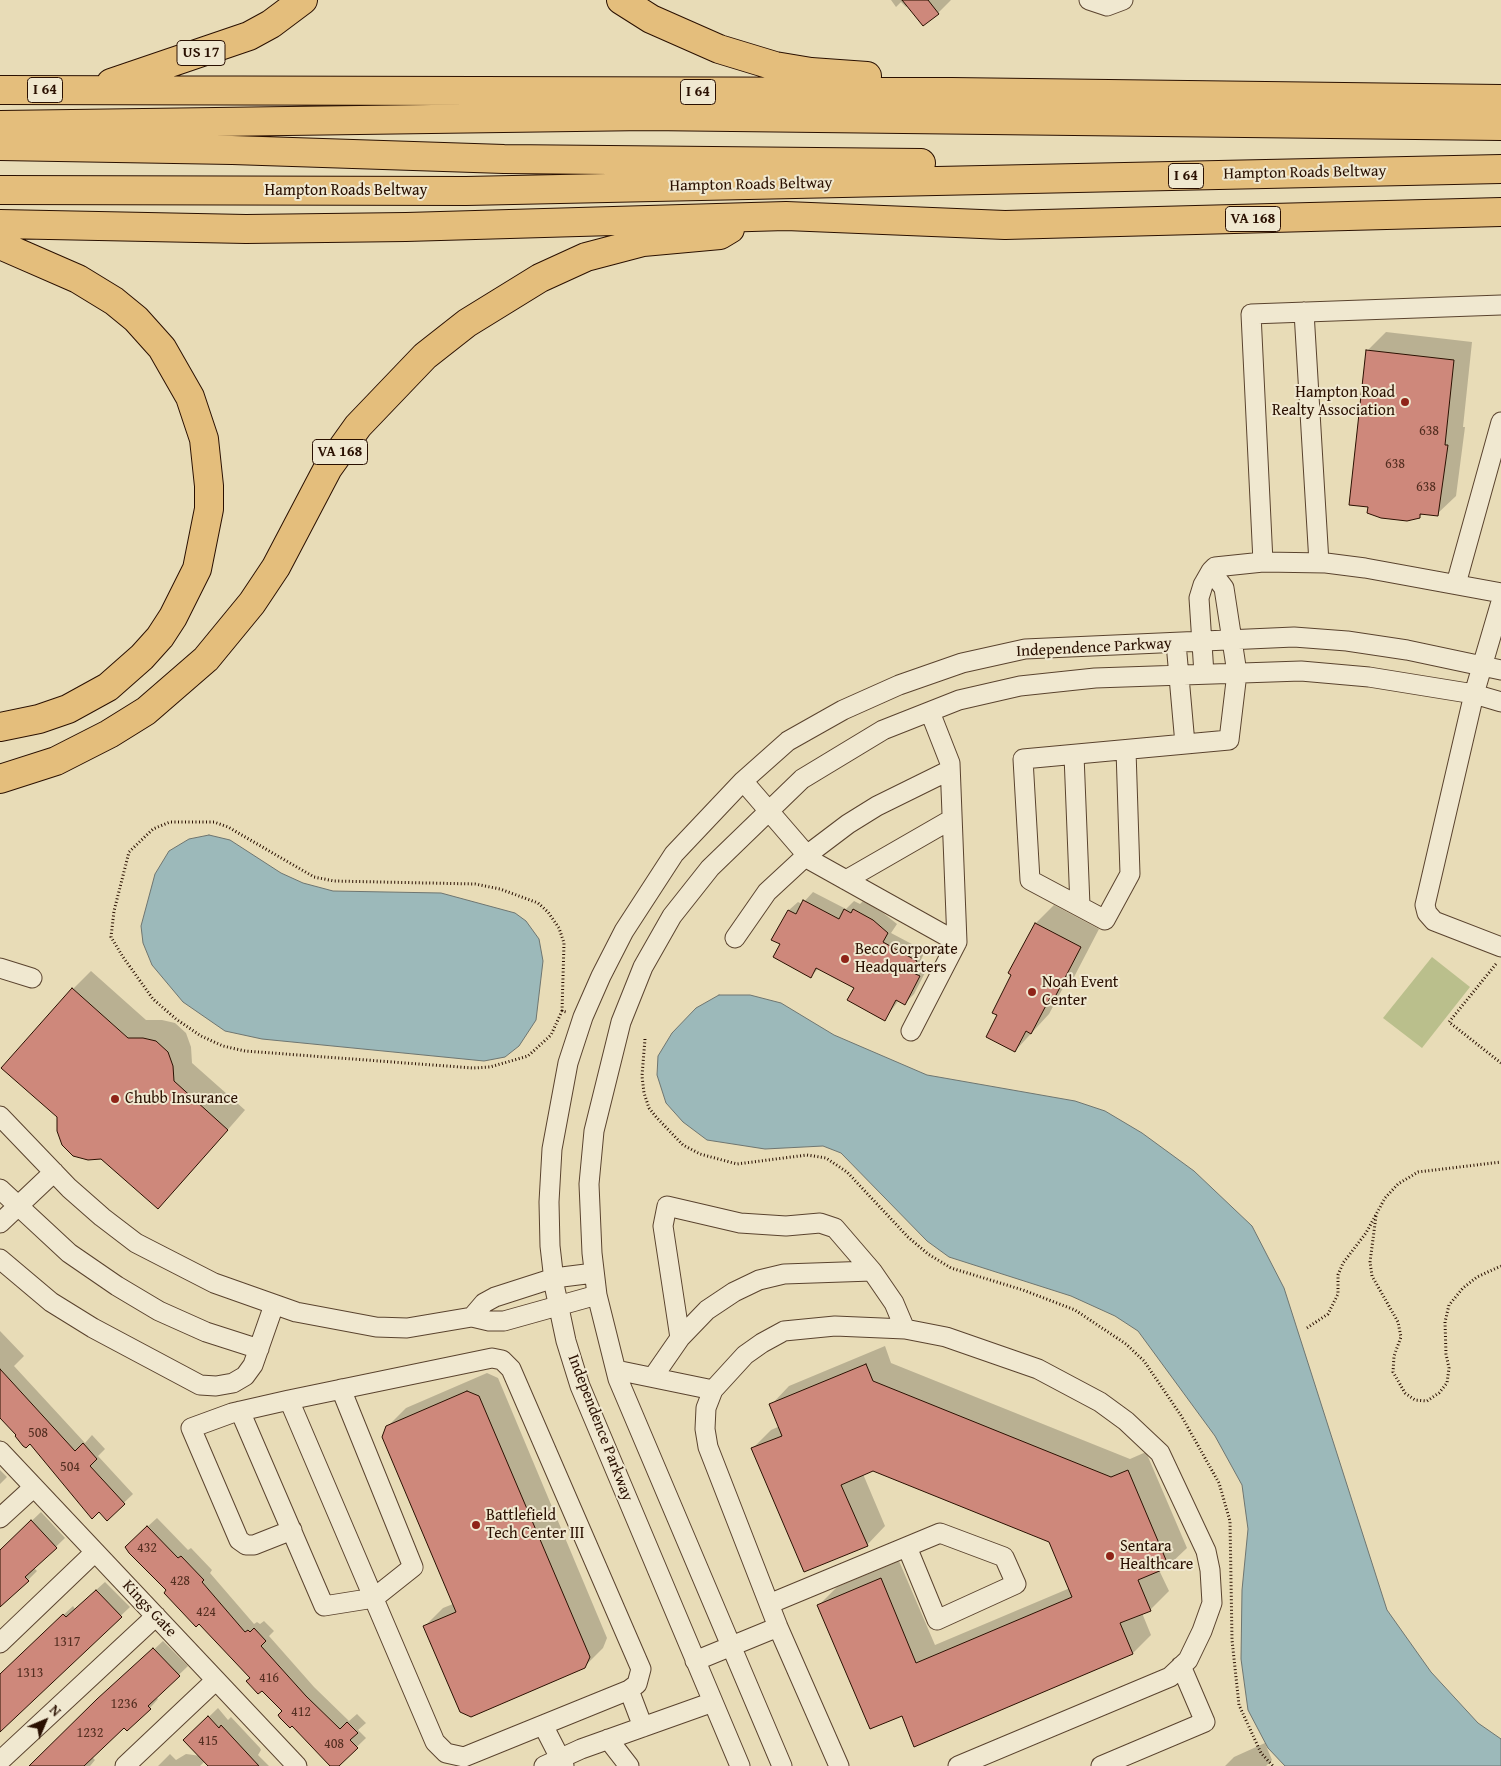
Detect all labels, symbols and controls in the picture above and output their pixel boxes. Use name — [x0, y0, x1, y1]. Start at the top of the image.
road number: US 17 — [177, 40, 225, 66]
road number: I 64 — [28, 78, 62, 102]
road number: I 64 — [680, 80, 716, 104]
street label: Hampton Roads Beltway — [1223, 162, 1387, 184]
road number: I 64 — [1168, 164, 1204, 188]
street label: Hampton Roads Beltway — [669, 174, 833, 196]
street label: Hampton Roads Beltway — [265, 181, 427, 201]
road number: VA 168 — [1226, 206, 1280, 232]
place label: Hampton Road Realty Association — [1272, 383, 1395, 421]
marker: Hampton Road Realty Association — [1399, 396, 1411, 408]
house number: 638 — [1419, 423, 1439, 439]
road number: VA 168 — [312, 440, 368, 464]
house number: 638 — [1385, 456, 1405, 472]
house number: 638 — [1416, 479, 1436, 495]
street label: Independence Parkway — [1016, 634, 1172, 662]
place label: Beco Corporate Headquarters — [855, 940, 958, 978]
marker: Beco Corporate Headquarters — [839, 953, 851, 965]
place label: Noah Event Center — [1042, 973, 1119, 1011]
marker: Noah Event Center — [1026, 986, 1038, 998]
place label: Chubb Insurance — [125, 1089, 238, 1109]
marker: Chubb Insurance — [109, 1093, 121, 1105]
street label: Independence Parkway — [563, 1352, 637, 1504]
house number: 508 — [28, 1425, 48, 1441]
house number: 504 — [60, 1459, 80, 1475]
place label: Battlefield Tech Center III — [486, 1506, 584, 1544]
marker: Battlefield Tech Center III — [470, 1519, 482, 1531]
place label: Sentara Healthcare — [1120, 1537, 1193, 1575]
house number: 432 — [137, 1540, 157, 1556]
marker: Sentara Healthcare — [1104, 1550, 1116, 1562]
house number: 428 — [170, 1573, 190, 1589]
street label: Kings Gate — [118, 1577, 180, 1641]
house number: 424 — [196, 1604, 216, 1620]
house number: 1317 — [54, 1634, 80, 1650]
house number: 1313 — [17, 1665, 43, 1681]
house number: 416 — [259, 1670, 279, 1686]
north arrow — [20, 1696, 70, 1746]
house number: 1236 — [111, 1696, 137, 1712]
text: N — [45, 1700, 66, 1721]
house number: 412 — [291, 1704, 311, 1720]
house number: 1232 — [77, 1725, 103, 1741]
house number: 415 — [198, 1733, 218, 1749]
house number: 408 — [324, 1736, 344, 1752]

